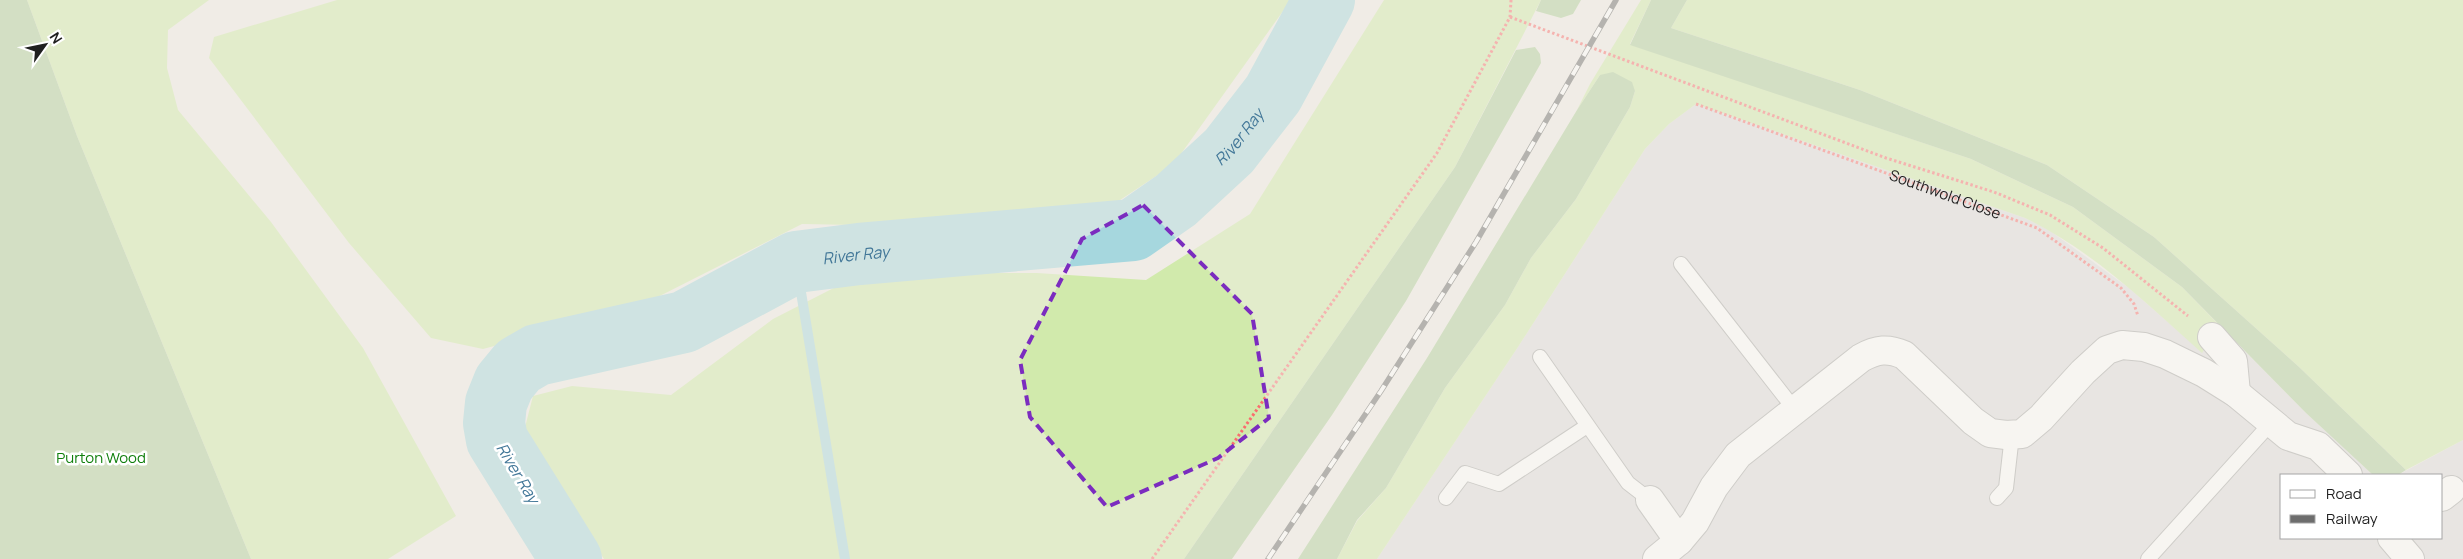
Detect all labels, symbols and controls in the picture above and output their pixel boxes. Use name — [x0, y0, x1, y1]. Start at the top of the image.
north arrow — [20, 20, 70, 70]
text: N — [46, 28, 67, 47]
water label: River Ray — [1210, 102, 1270, 170]
street label: Southwold Close — [1887, 164, 2004, 224]
water label: River Ray — [821, 240, 893, 270]
water label: River Ray — [491, 439, 546, 510]
park label: Purton Wood — [56, 447, 146, 468]
legend — [2280, 474, 2443, 539]
text: Road — [2326, 483, 2362, 504]
text: Railway — [2326, 508, 2378, 529]

